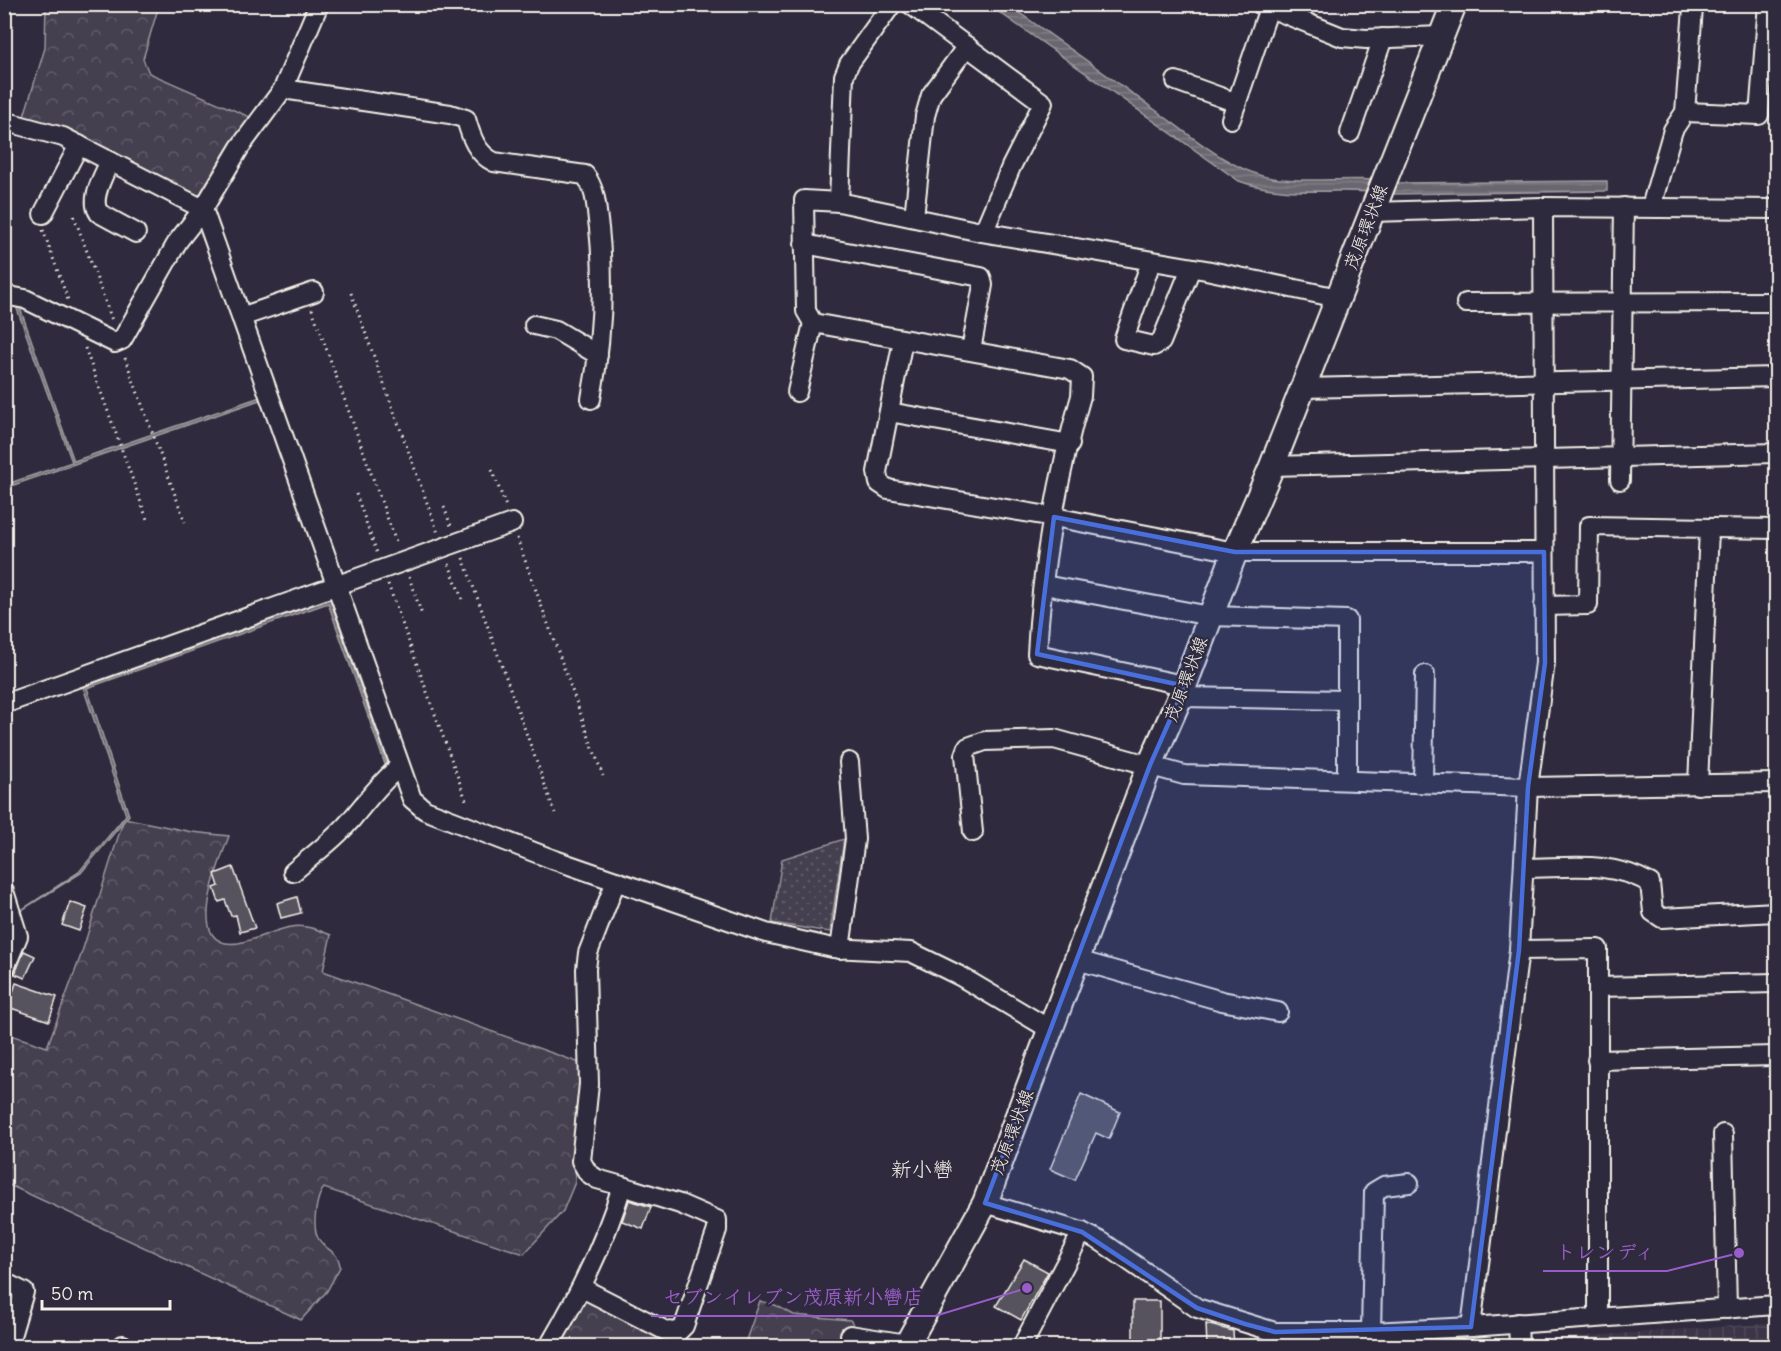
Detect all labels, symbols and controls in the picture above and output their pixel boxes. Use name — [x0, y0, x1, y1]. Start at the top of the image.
street label: 茂原環状線 — [1339, 181, 1392, 273]
street label: 茂原環状線 — [1159, 633, 1212, 725]
street label: 茂原環状線 — [985, 1086, 1038, 1178]
district label: 新小轡 — [891, 1156, 954, 1183]
callout: トレンディ — [1543, 1233, 1667, 1271]
text: トレンディ — [1555, 1239, 1655, 1264]
scale bar — [42, 1273, 170, 1311]
callout: セブンイレブン茂原新小轡店 — [651, 1278, 935, 1316]
text: 50 m — [51, 1282, 93, 1305]
text: セブンイレブン茂原新小轡店 — [663, 1284, 923, 1309]

